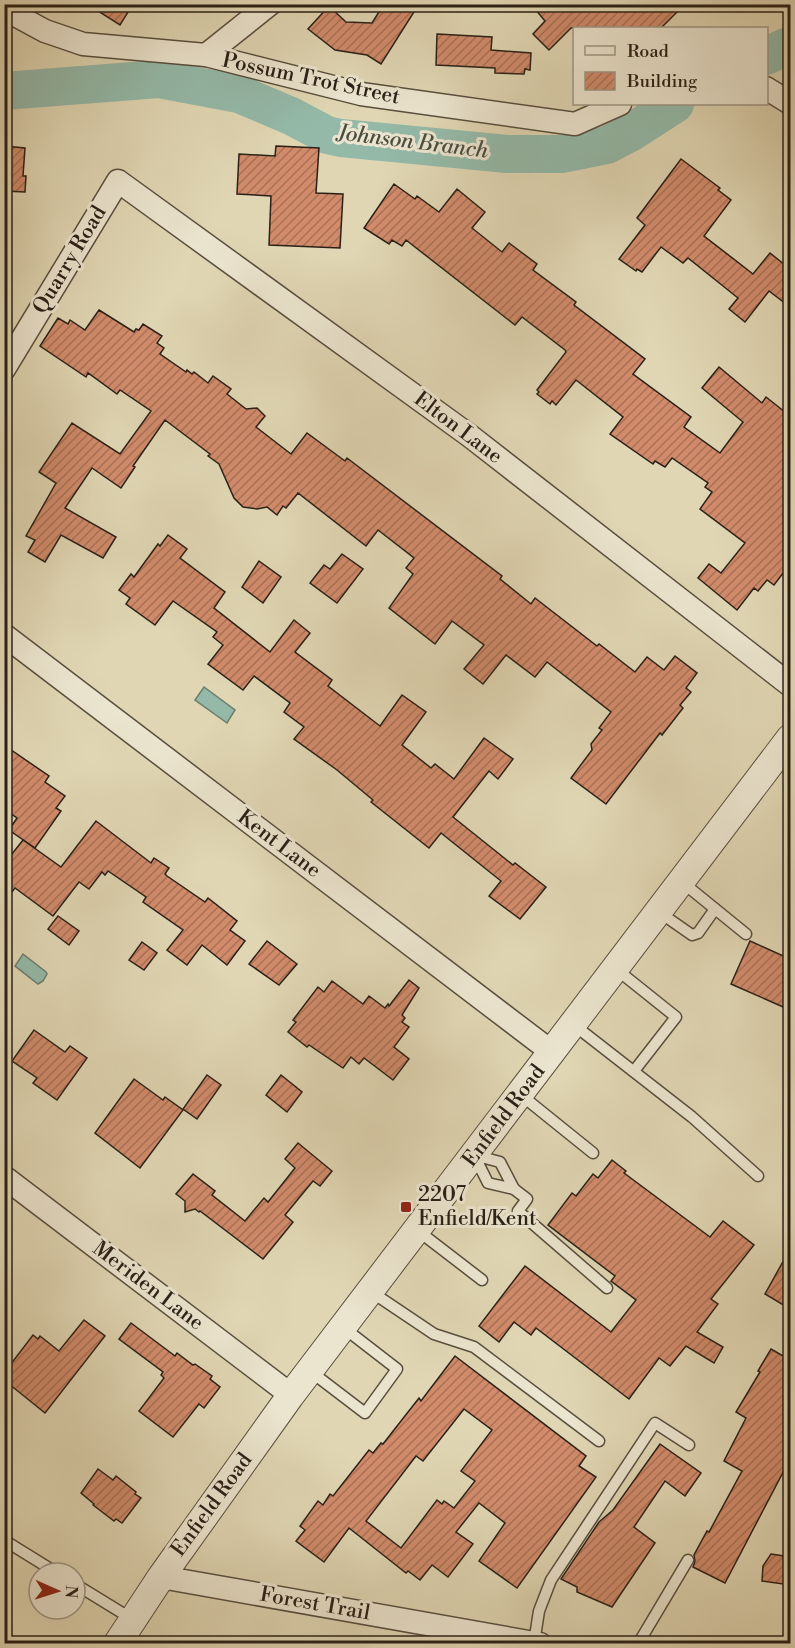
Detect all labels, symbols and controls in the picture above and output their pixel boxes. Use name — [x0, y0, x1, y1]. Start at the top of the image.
legend — [573, 27, 768, 105]
text: Road — [627, 40, 670, 63]
street label: Possum Trot Street — [220, 47, 403, 111]
text: Building — [626, 70, 698, 93]
water label: Johnson Branch — [333, 119, 490, 165]
street label: Quarry Road — [28, 201, 112, 319]
street label: Elton Lane — [409, 386, 507, 470]
street label: Kent Lane — [232, 804, 326, 884]
street label: Enfield Road — [457, 1060, 551, 1172]
place label: 2207 Enfield/Kent — [418, 1182, 537, 1232]
marker: 2207 Enfield/Kent — [399, 1200, 413, 1214]
street label: Meriden Lane — [87, 1236, 209, 1336]
street label: Enfield Road — [166, 1448, 258, 1562]
north arrow — [27, 1561, 87, 1621]
street label: Forest Trail — [258, 1582, 372, 1626]
text: N — [61, 1585, 81, 1599]

